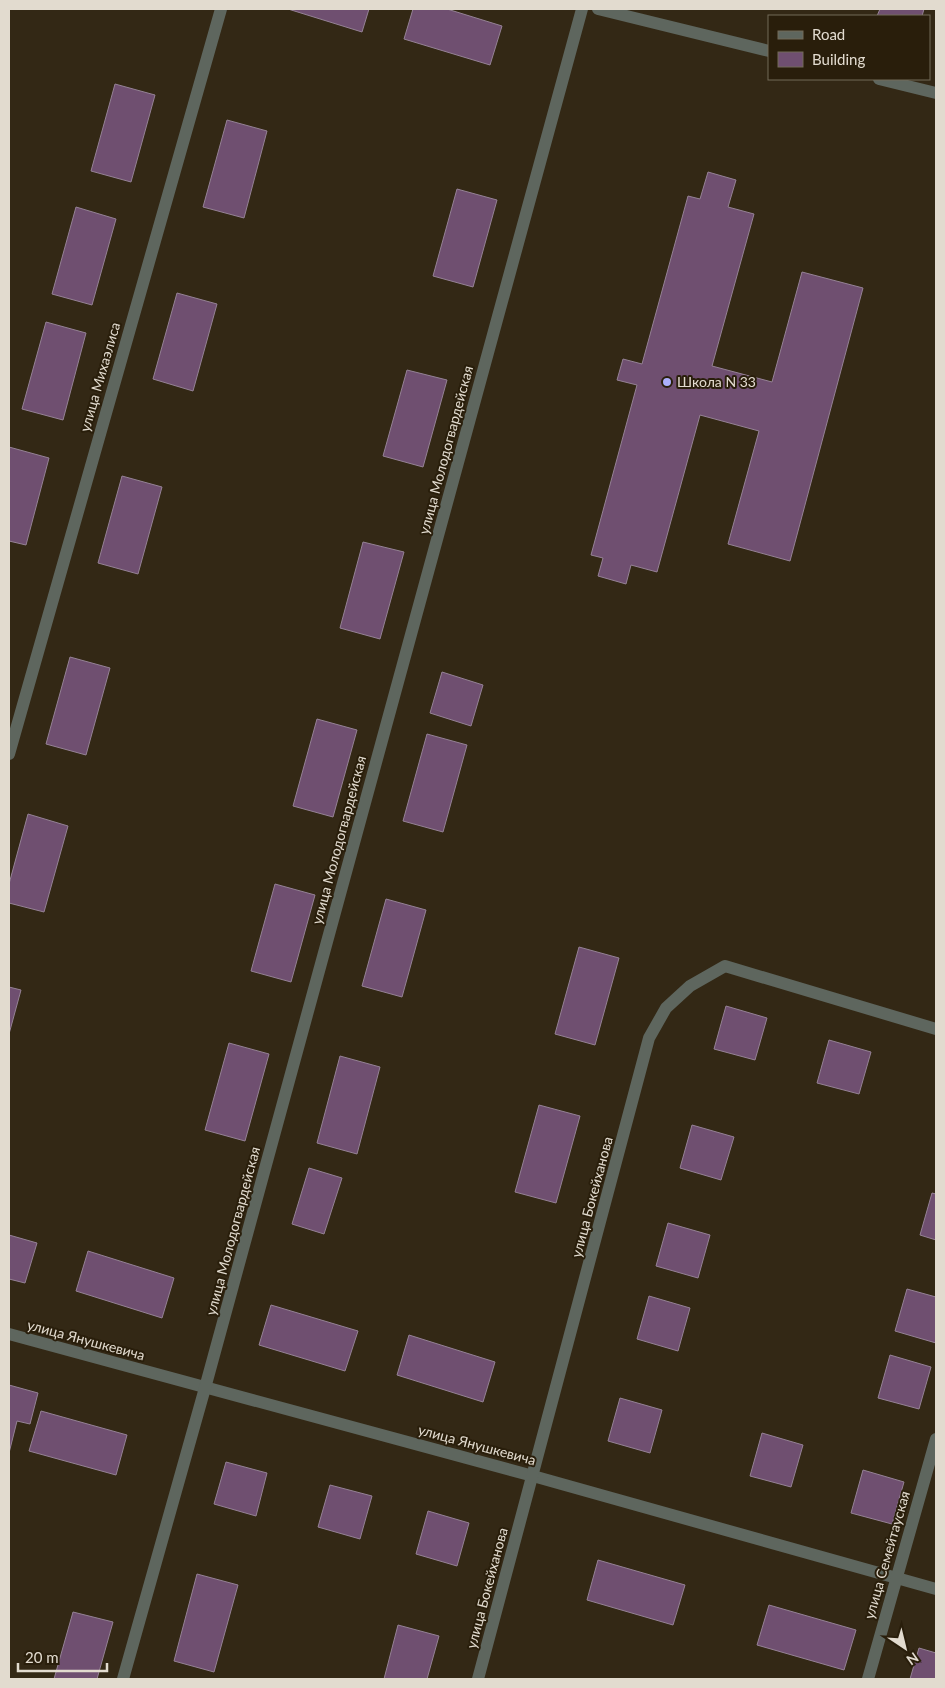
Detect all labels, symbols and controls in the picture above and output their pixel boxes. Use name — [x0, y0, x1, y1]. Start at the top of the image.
legend — [768, 15, 930, 80]
text: Road — [812, 25, 845, 43]
text: Building — [812, 50, 865, 68]
street label: улица Михаэлиса — [76, 320, 123, 434]
street label: улица Молодогвардейская — [415, 364, 476, 536]
place label: Школа N 33 — [677, 373, 756, 390]
marker: Школа N 33 — [661, 376, 673, 388]
street label: улица Молодогвардейская — [308, 754, 369, 926]
street label: улица Бокейханова — [567, 1135, 616, 1259]
street label: улица Молодогвардейская — [202, 1145, 263, 1317]
street label: улица Янушкевича — [25, 1316, 147, 1363]
street label: улица Янушкевича — [416, 1421, 538, 1468]
street label: улица Семейтауская — [860, 1489, 913, 1621]
street label: улица Бокейханова — [462, 1526, 511, 1650]
north arrow — [880, 1623, 930, 1673]
scale bar — [18, 1640, 106, 1672]
text: 20 m — [25, 1648, 59, 1666]
text: N — [903, 1649, 922, 1669]

